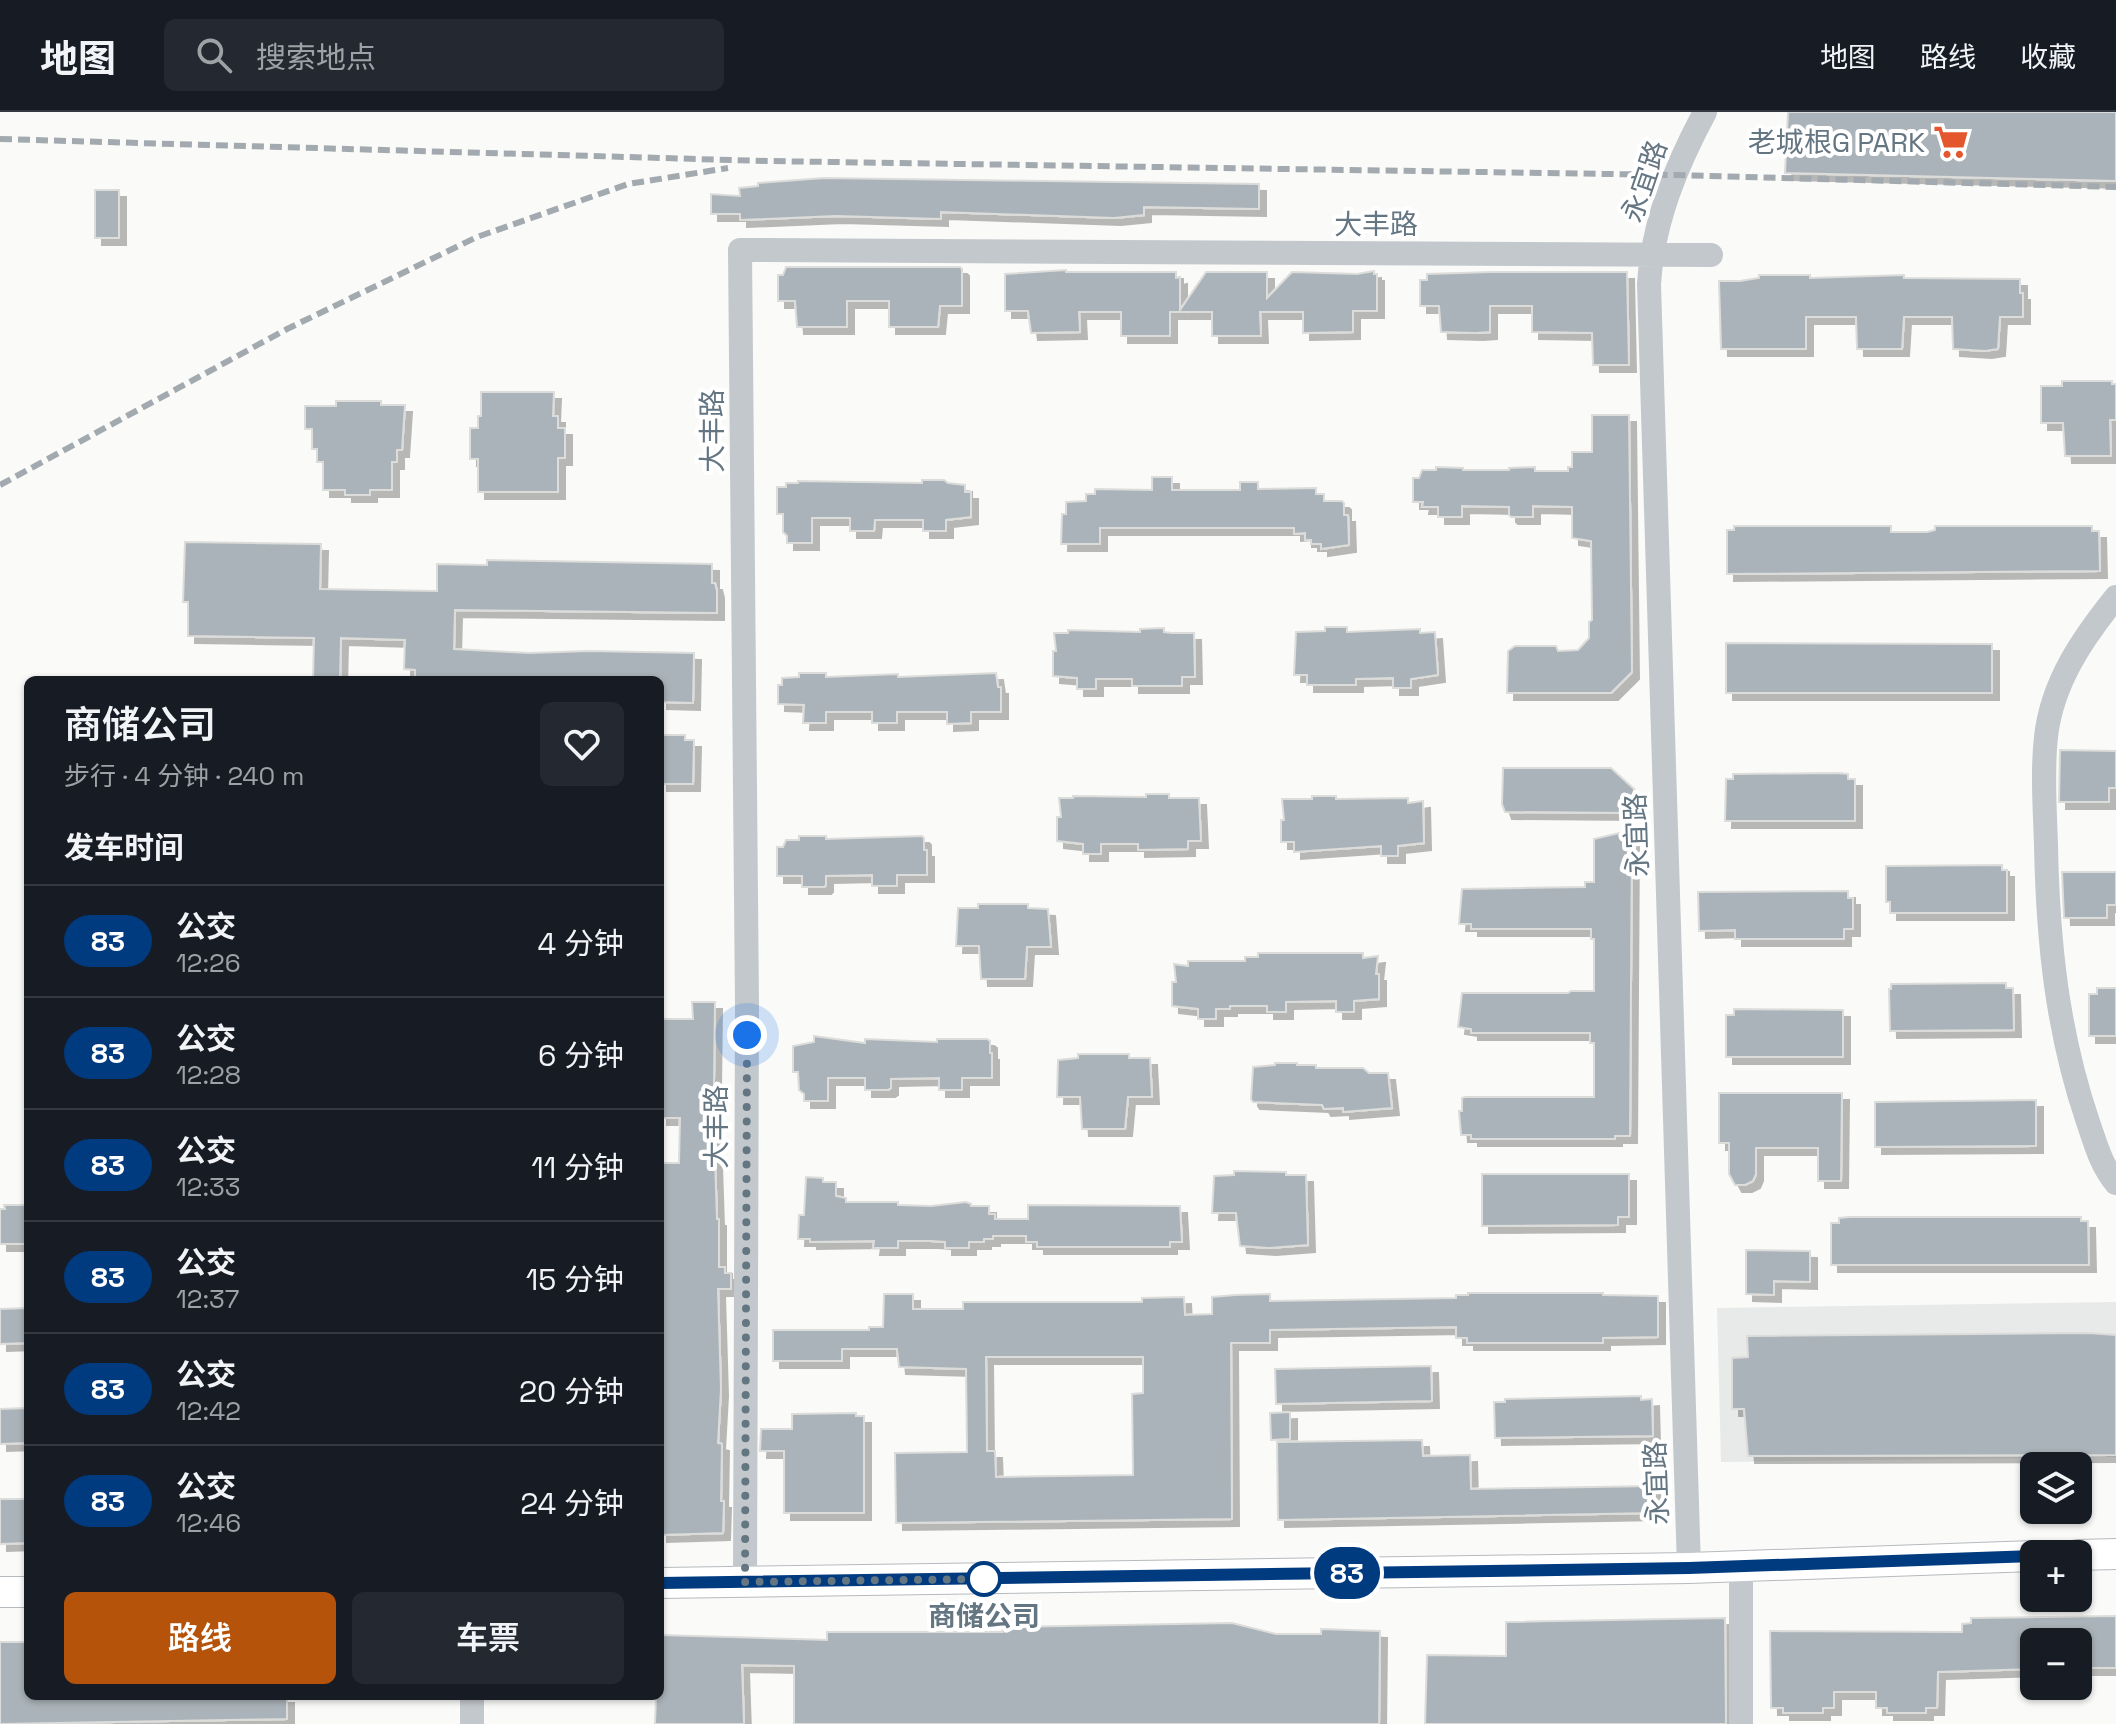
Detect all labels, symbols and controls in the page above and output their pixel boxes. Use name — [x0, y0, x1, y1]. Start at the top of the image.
search box — [164, 19, 724, 91]
icon: search — [192, 33, 236, 77]
text: 地图 — [40, 35, 116, 83]
text: 搜索地点 — [256, 38, 376, 77]
text: 地图 — [1820, 39, 1876, 75]
text: 路线 — [1920, 39, 1976, 75]
text: 收藏 — [2020, 39, 2076, 75]
supermarket icon: 老城根G PARK — [1932, 123, 1970, 161]
place label: 老城根G PARK — [1748, 124, 1925, 160]
street label: 永宜路 — [1613, 135, 1675, 227]
street label: 大丰路 — [1334, 206, 1418, 242]
street label: 大丰路 — [694, 389, 730, 473]
text: 商储公司 — [64, 701, 216, 749]
button: heart — [540, 702, 624, 786]
text: 步行 · 4 分钟 · 240 m — [64, 759, 304, 793]
street label: 永宜路 — [1617, 792, 1655, 878]
text: 发车时间 — [64, 828, 184, 867]
text: 公交 — [176, 907, 236, 946]
text: 83 — [91, 923, 125, 959]
text: 4 分钟 — [538, 924, 624, 963]
text: 12:26 — [176, 946, 241, 980]
your location — [727, 1015, 767, 1055]
text: 公交 — [176, 1019, 236, 1058]
text: 83 — [91, 1035, 125, 1071]
text: 6 分钟 — [538, 1036, 624, 1075]
text: 12:28 — [176, 1058, 241, 1092]
street label: 大丰路 — [698, 1085, 734, 1169]
text: 公交 — [176, 1131, 236, 1170]
text: 83 — [91, 1147, 125, 1183]
text: 11 分钟 — [531, 1148, 624, 1187]
text: 12:33 — [176, 1170, 241, 1204]
text: 公交 — [176, 1243, 236, 1282]
text: 83 — [91, 1259, 125, 1295]
text: 15 分钟 — [526, 1260, 624, 1299]
text: 12:37 — [176, 1282, 240, 1316]
text: 公交 — [176, 1355, 236, 1394]
text: 83 — [91, 1371, 125, 1407]
text: 20 分钟 — [519, 1372, 624, 1411]
text: 12:42 — [176, 1394, 241, 1428]
street label: 永宜路 — [1637, 1440, 1675, 1526]
map controls — [2020, 1452, 2092, 1700]
button: layers — [2020, 1452, 2092, 1524]
text: 公交 — [176, 1467, 236, 1506]
text: 83 — [91, 1483, 125, 1519]
text: 24 分钟 — [520, 1484, 624, 1523]
text: 12:46 — [176, 1506, 241, 1540]
button: + — [2020, 1540, 2092, 1612]
line badge: 83 — [1311, 1547, 1383, 1599]
text: 83 — [1330, 1555, 1364, 1591]
marker: 商储公司 — [967, 1562, 1001, 1596]
button: 路线 — [64, 1592, 336, 1684]
button: 车票 — [352, 1592, 624, 1684]
place label: 商储公司 — [928, 1598, 1040, 1634]
button: − — [2020, 1628, 2092, 1700]

